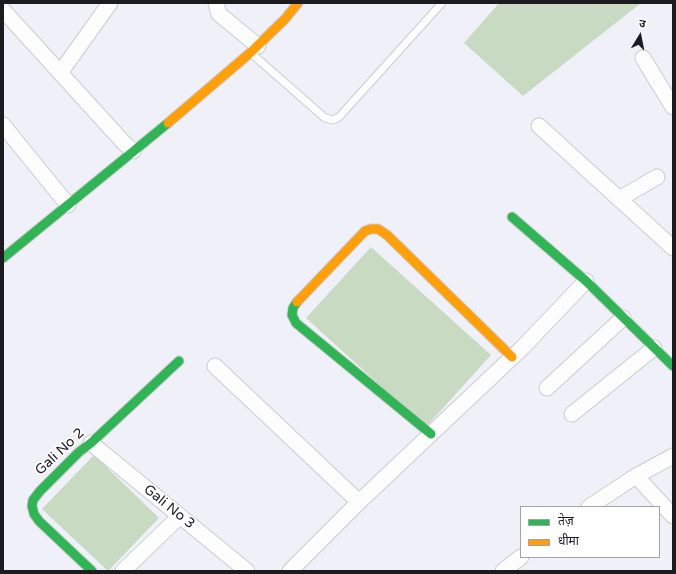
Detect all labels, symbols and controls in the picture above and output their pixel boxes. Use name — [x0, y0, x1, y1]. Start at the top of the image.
north arrow — [620, 16, 660, 56]
text: उ — [638, 17, 646, 31]
street label: Gali No 2 — [32, 425, 88, 479]
street label: Gali No 3 — [140, 481, 198, 533]
legend — [520, 506, 660, 558]
text: तेज़ — [558, 514, 574, 528]
text: धीमा — [558, 534, 579, 548]

